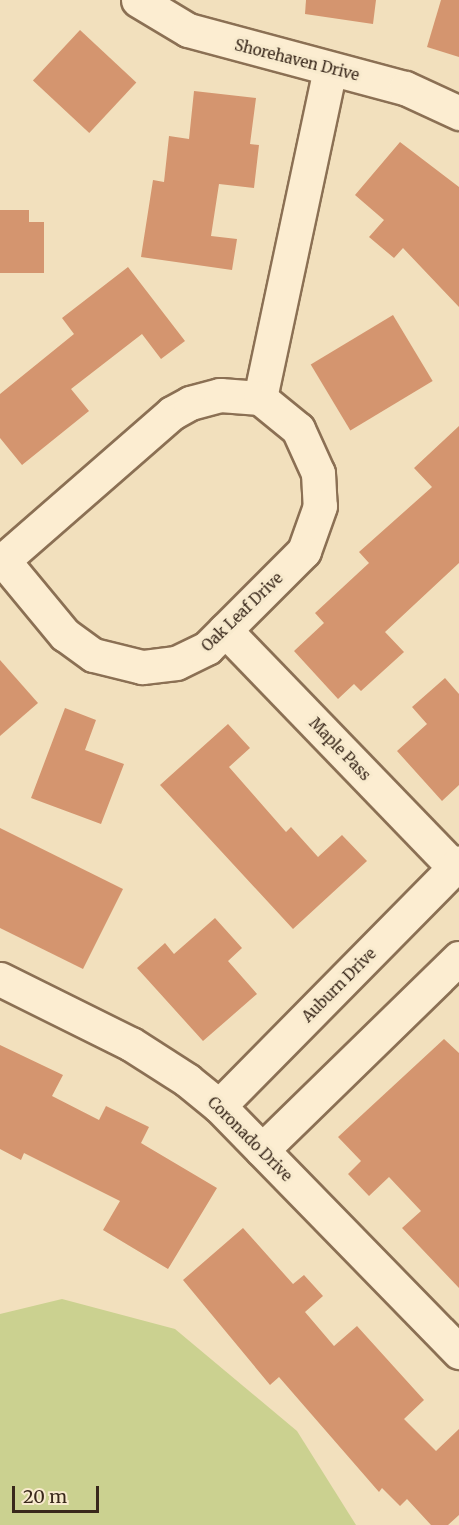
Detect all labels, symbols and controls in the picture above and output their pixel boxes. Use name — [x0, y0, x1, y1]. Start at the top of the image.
street label: Shorehaven Drive — [233, 36, 361, 84]
street label: Oak Leaf Drive — [198, 569, 286, 655]
street label: Maple Pass — [306, 714, 374, 784]
street label: Auburn Drive — [298, 944, 380, 1026]
street label: Coronado Drive — [204, 1093, 296, 1185]
scale bar — [15, 1474, 102, 1512]
text: 20 m — [23, 1485, 67, 1508]

